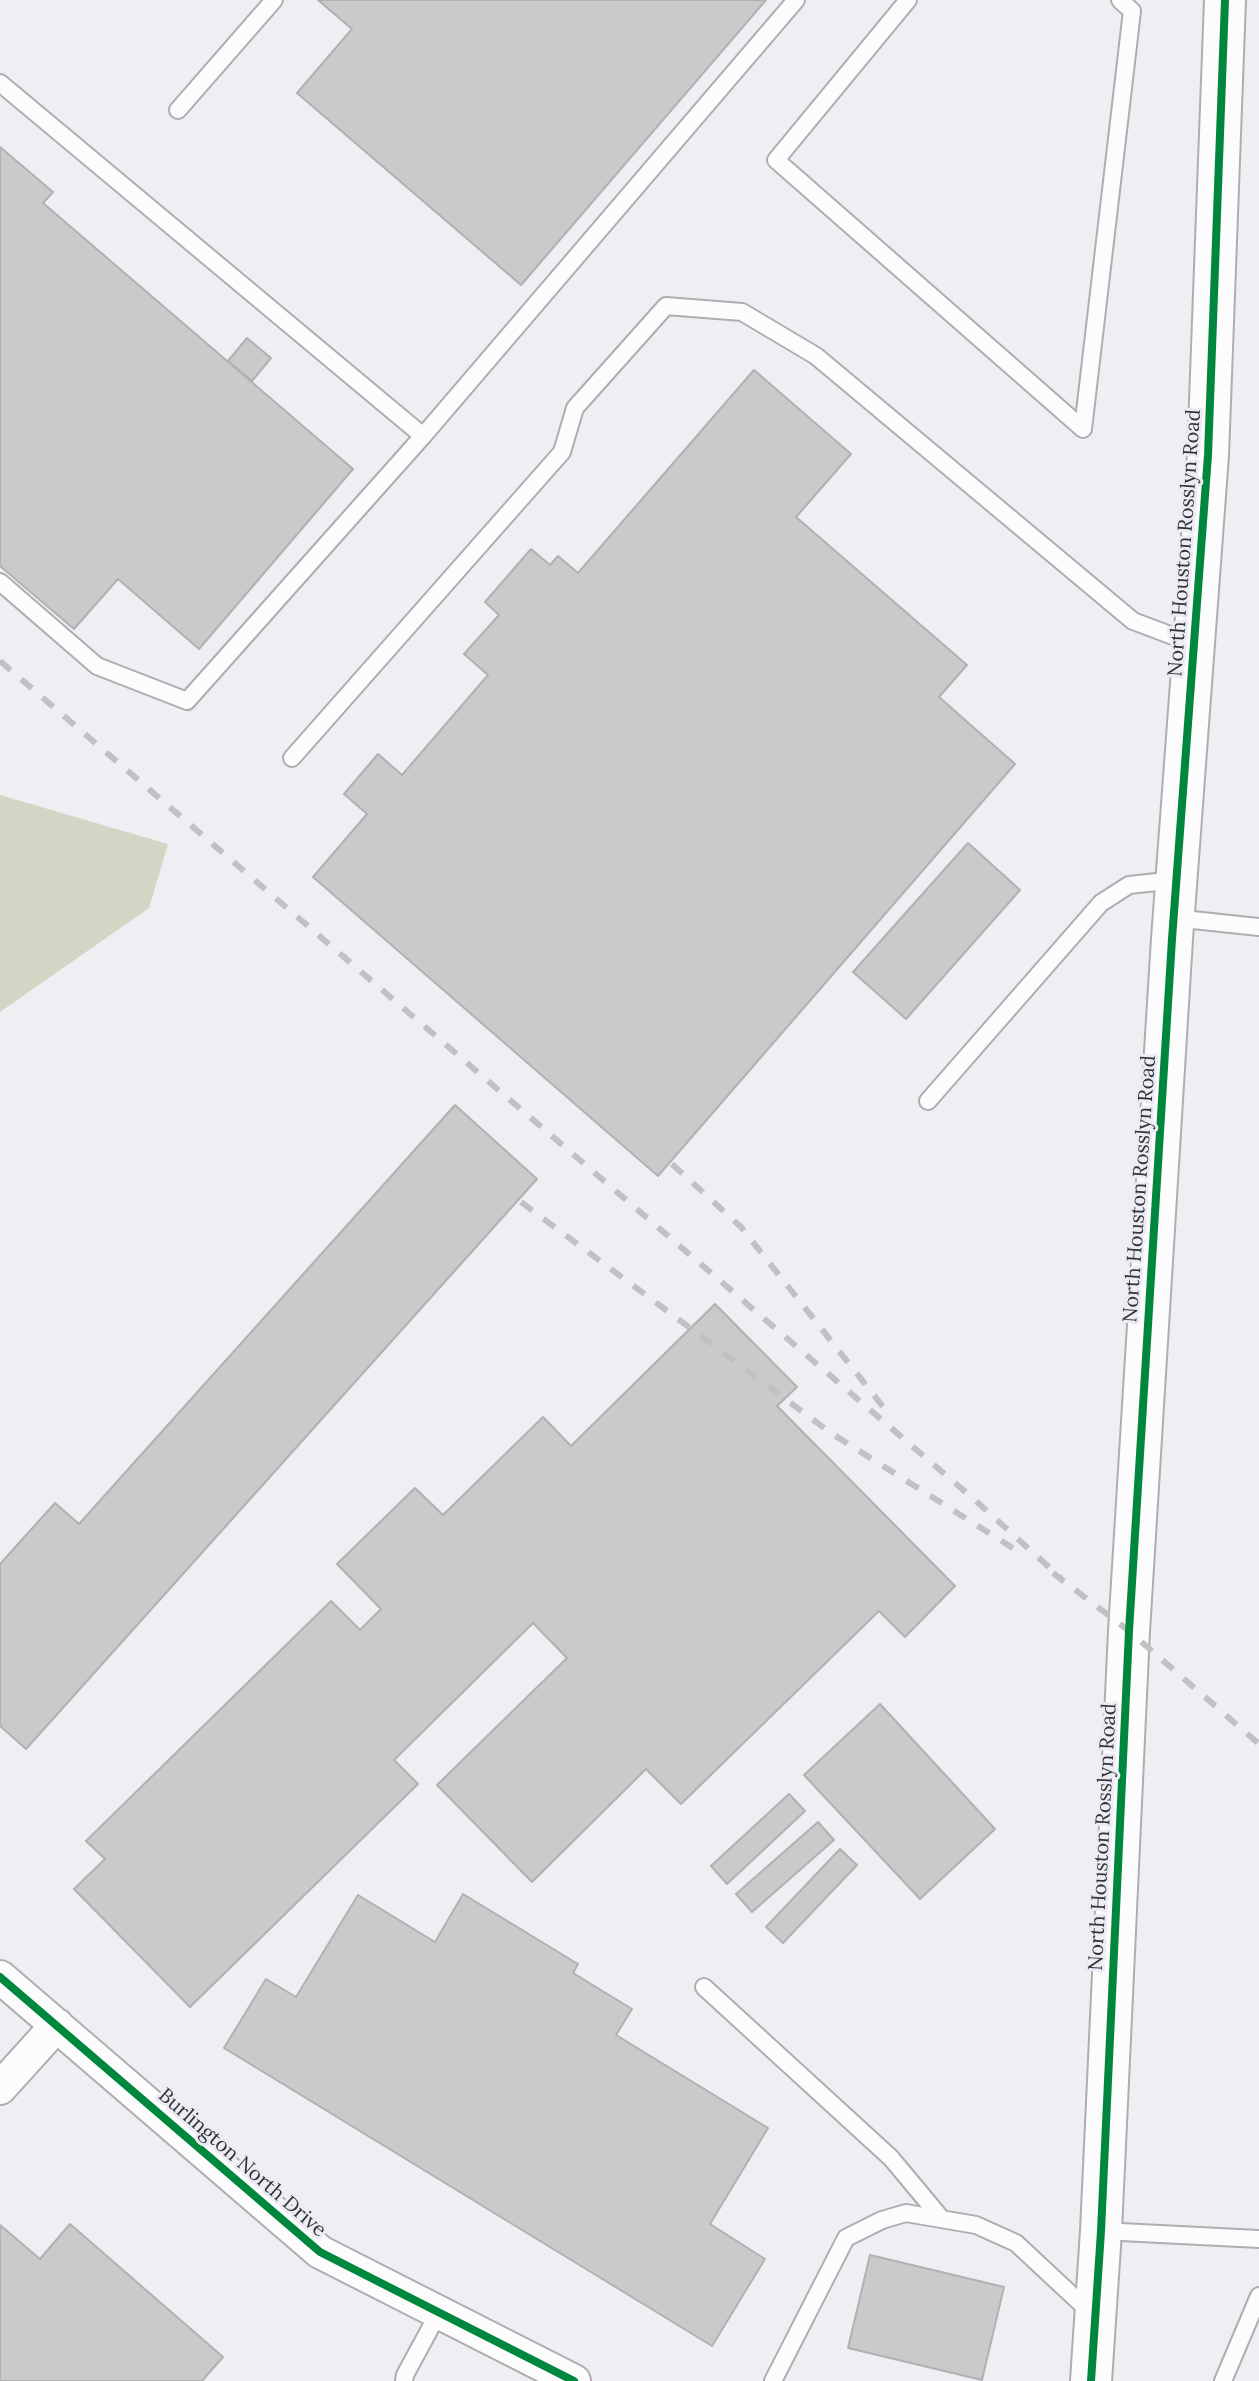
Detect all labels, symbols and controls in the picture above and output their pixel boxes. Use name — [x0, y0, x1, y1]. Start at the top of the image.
street label: North Houston Rosslyn Road — [1164, 409, 1206, 677]
street label: North Houston Rosslyn Road — [1119, 1055, 1161, 1323]
street label: North Houston Rosslyn Road — [1084, 1703, 1122, 1971]
street label: Burlington North Drive — [153, 2084, 331, 2242]

